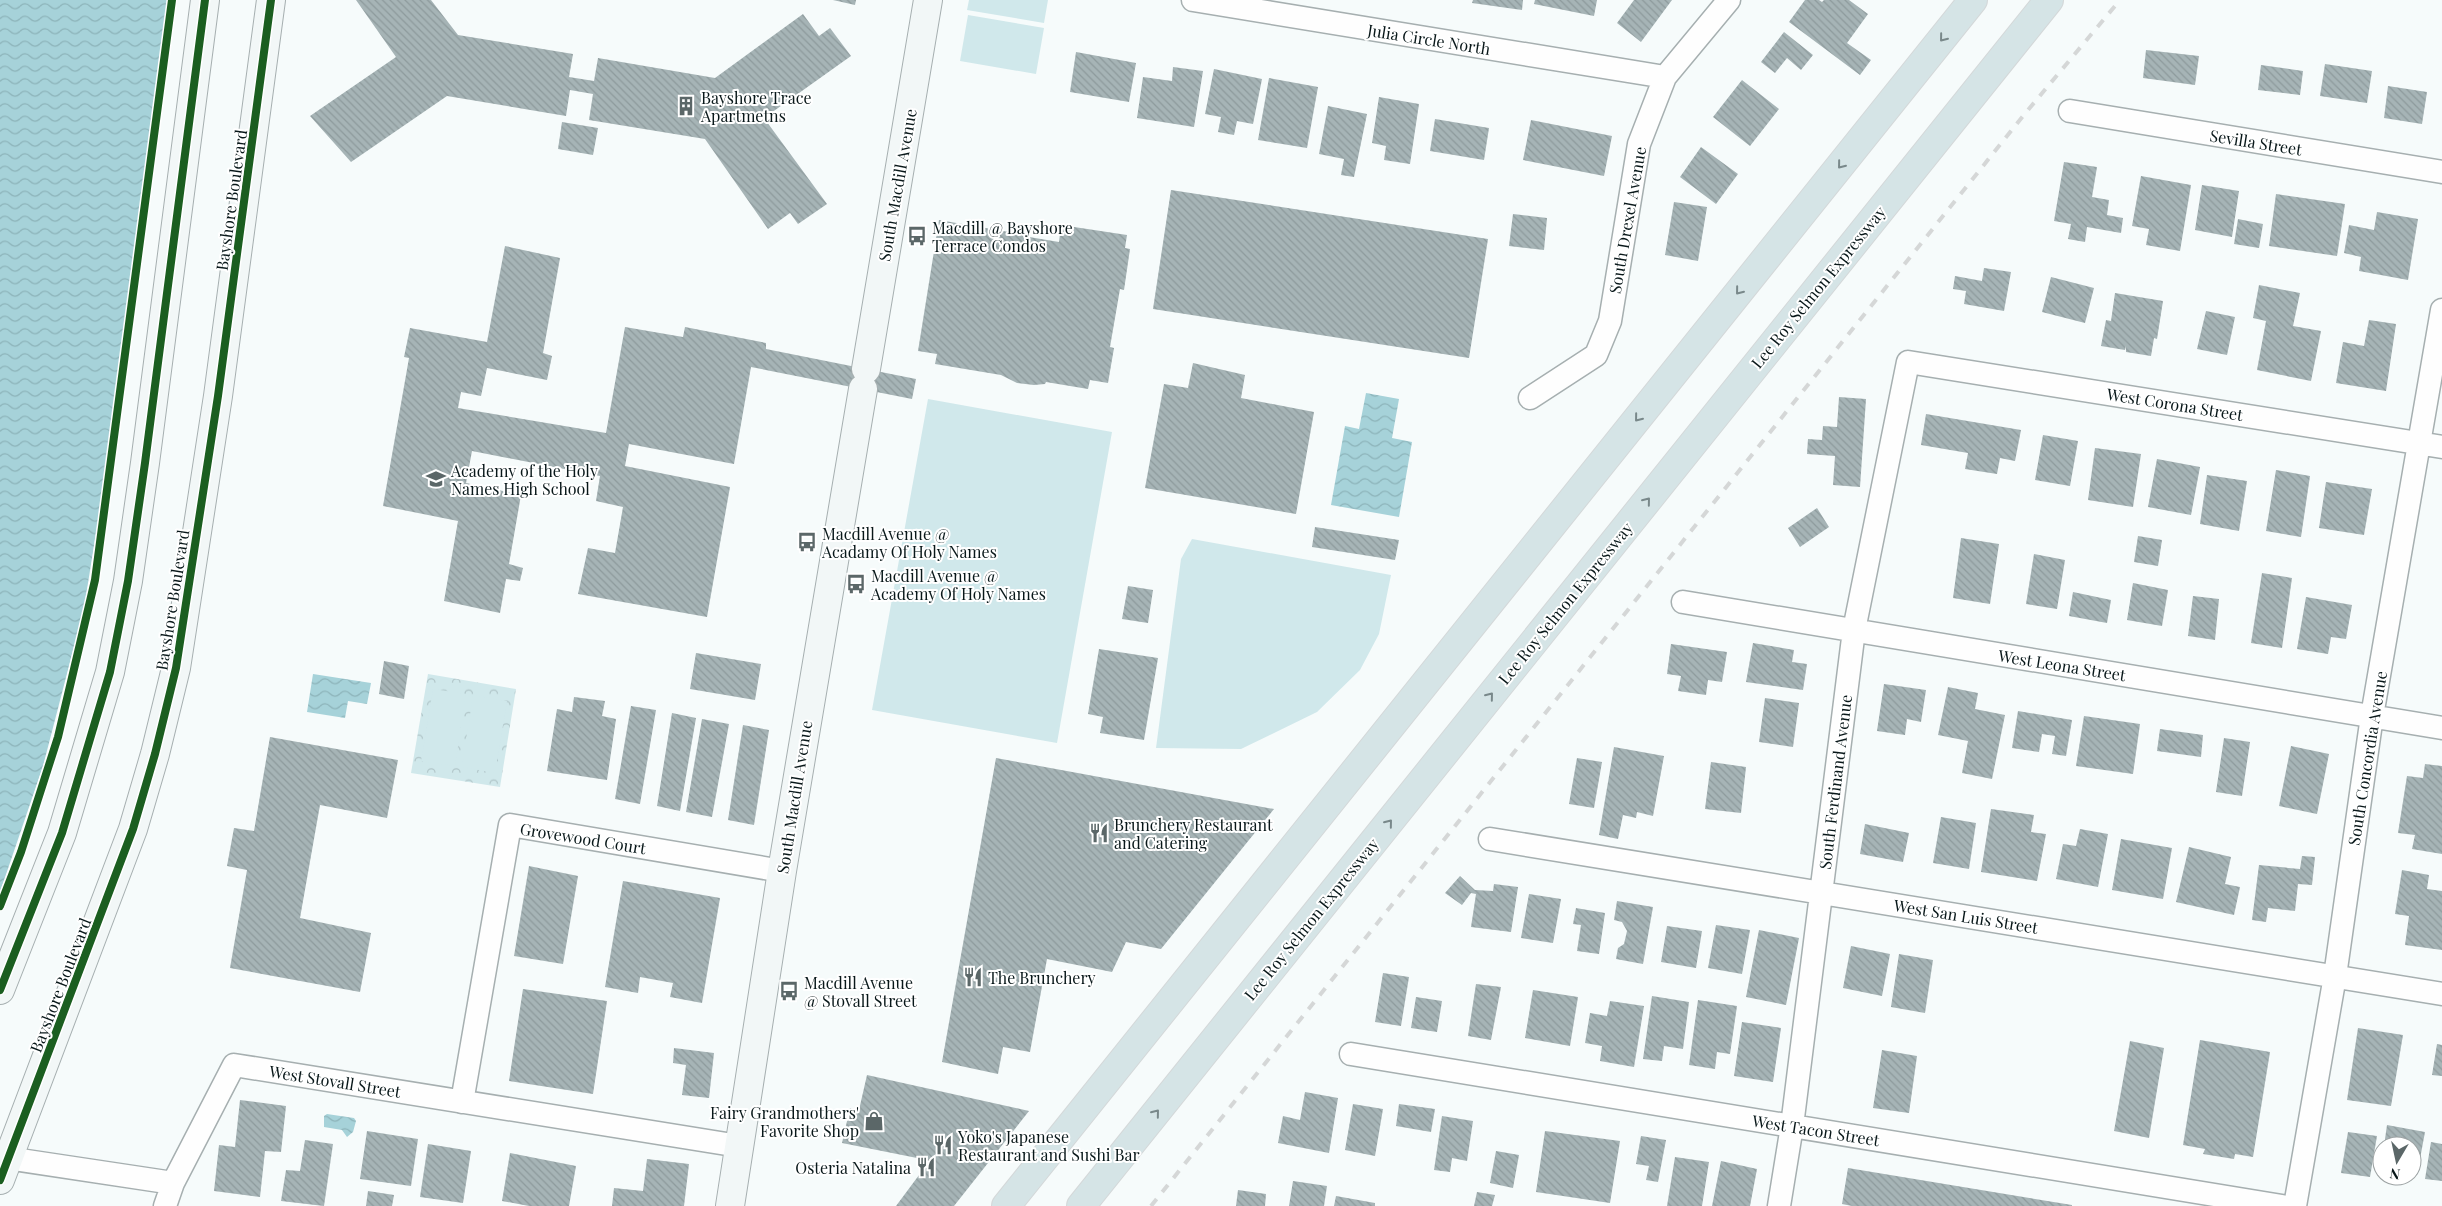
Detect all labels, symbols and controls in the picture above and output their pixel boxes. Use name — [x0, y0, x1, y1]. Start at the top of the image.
street label: Julia Circle North — [1365, 19, 1492, 59]
one-way arrow — [1940, 32, 1948, 41]
place label: Bayshore Trace Apartmetns — [700, 87, 812, 126]
building icon: Bayshore Trace Apartmetns — [675, 95, 697, 117]
street label: South Macdill Avenue — [873, 107, 921, 263]
street label: Sevilla Street — [2208, 124, 2304, 160]
street label: Bayshore Boulevard — [211, 128, 251, 272]
street label: South Drexel Avenue — [1604, 145, 1650, 295]
one-way arrow — [1839, 159, 1847, 168]
street label: Lee Roy Selmon Expressway — [1746, 202, 1890, 372]
place label: Macdill @ Bayshore Terrace Condos — [932, 217, 1073, 256]
bus stop icon: Macdill @ Bayshore Terrace Condos — [906, 225, 928, 247]
one-way arrow — [1736, 286, 1745, 295]
street label: West Corona Street — [2104, 383, 2245, 425]
one-way arrow — [1635, 412, 1643, 421]
place label: Academy of the Holy Names High School — [450, 460, 598, 499]
school or university icon: Academy of the Holy Names High School — [425, 468, 447, 490]
one-way arrow — [1641, 498, 1649, 507]
street label: Lee Roy Selmon Expressway — [1493, 518, 1637, 688]
place label: Macdill Avenue @ Acadamy Of Holy Names — [821, 523, 997, 562]
street label: Bayshore Boulevard — [151, 528, 193, 672]
bus stop icon: Macdill Avenue @ Acadamy Of Holy Names — [796, 531, 818, 553]
place label: Macdill Avenue @ Academy Of Holy Names — [870, 565, 1046, 604]
bus stop icon: Macdill Avenue @ Academy Of Holy Names — [845, 573, 867, 595]
street label: West Leona Street — [1996, 644, 2127, 685]
street label: South Concordia Avenue — [2343, 669, 2391, 847]
one-way arrow — [1485, 693, 1493, 702]
street label: South Ferdinand Avenue — [1814, 693, 1856, 871]
street label: South Macdill Avenue — [772, 719, 816, 875]
place label: Brunchery Restaurant and Catering — [1114, 814, 1273, 853]
street label: Grovewood Court — [519, 818, 648, 858]
one-way arrow — [1383, 820, 1391, 829]
restaurant icon: Brunchery Restaurant and Catering — [1088, 822, 1110, 844]
street label: Lee Roy Selmon Expressway — [1239, 834, 1383, 1004]
street label: West San Luis Street — [1891, 894, 2040, 938]
street label: Bayshore Boulevard — [25, 915, 95, 1055]
restaurant icon: The Brunchery — [962, 966, 984, 988]
place label: The Brunchery — [988, 967, 1096, 988]
place label: Macdill Avenue @ Stovall Street — [804, 972, 917, 1011]
bus stop icon: Macdill Avenue @ Stovall Street — [778, 980, 800, 1002]
street label: West Stovall Street — [267, 1060, 403, 1102]
place label: Fairy Grandmothers' Favorite Shop — [710, 1102, 859, 1141]
street label: West Tacon Street — [1750, 1109, 1881, 1150]
shop icon: Fairy Grandmothers' Favorite Shop — [863, 1110, 885, 1132]
one-way arrow — [1150, 1110, 1159, 1119]
place label: Yoko's Japanese Restaurant and Sushi Bar — [957, 1126, 1140, 1165]
restaurant icon: Yoko's Japanese Restaurant and Sushi Bar — [932, 1134, 954, 1156]
north arrow — [2372, 1136, 2422, 1186]
restaurant icon: Osteria Natalina — [915, 1156, 937, 1178]
place label: Osteria Natalina — [795, 1157, 911, 1178]
text: N — [2388, 1164, 2401, 1185]

